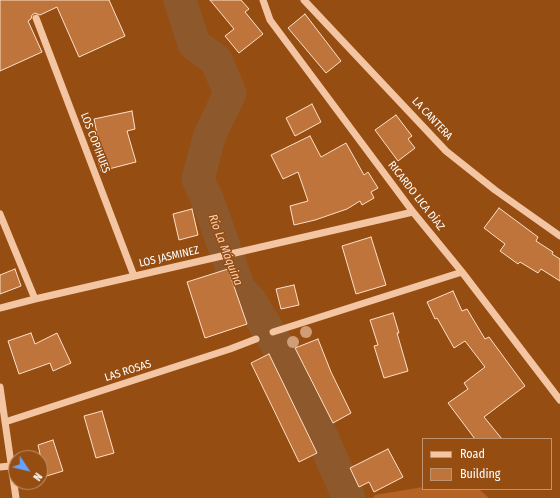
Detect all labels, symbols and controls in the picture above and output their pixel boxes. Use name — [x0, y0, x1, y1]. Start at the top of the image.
street label: LA CANTERA — [409, 95, 455, 143]
street label: LOS COPIHUES — [77, 111, 113, 175]
street label: RICARDO LICA DÍAZ — [385, 159, 447, 233]
water label: Río La Máquina — [205, 212, 245, 288]
street label: LOS JASMINEZ — [138, 244, 200, 270]
street label: LAS ROSAS — [103, 357, 153, 385]
legend — [422, 438, 552, 490]
text: Road — [460, 447, 485, 461]
north arrow — [8, 450, 48, 490]
text: Building — [460, 467, 500, 481]
text: N — [30, 470, 45, 483]

